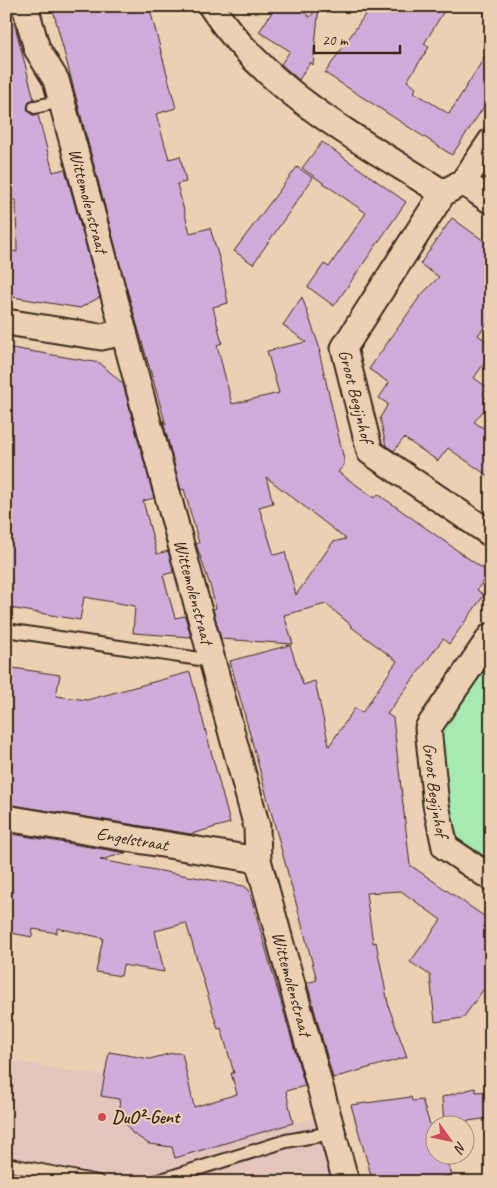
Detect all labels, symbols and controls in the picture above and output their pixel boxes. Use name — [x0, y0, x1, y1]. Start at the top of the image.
scale bar — [314, 22, 401, 54]
text: 20 m — [322, 31, 349, 50]
street label: Wittemolenstraat — [64, 146, 114, 258]
street label: Groot Begijnhof — [334, 347, 379, 448]
street label: Wittemolenstraat — [169, 537, 219, 649]
street label: Groot Begijnhof — [419, 742, 454, 843]
street label: Engelstraat — [95, 822, 172, 856]
street label: Wittemolenstraat — [267, 929, 317, 1041]
place label: DuO²-Gent — [112, 1106, 181, 1128]
marker: DuO²-Gent — [96, 1111, 108, 1123]
north arrow — [424, 1116, 474, 1166]
text: N — [450, 1139, 470, 1157]

